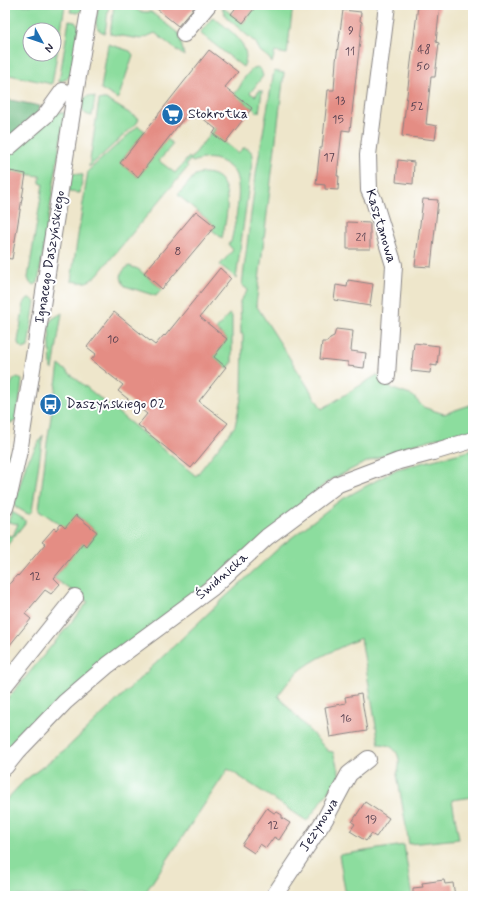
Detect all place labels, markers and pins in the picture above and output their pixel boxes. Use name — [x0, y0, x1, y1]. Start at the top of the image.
supermarket icon: Stokrotka — [160, 101, 186, 127]
place label: Stokrotka — [188, 105, 248, 123]
bus stop icon: Daszyńskiego 02 — [38, 391, 64, 417]
place label: Daszyńskiego 02 — [66, 395, 165, 414]

